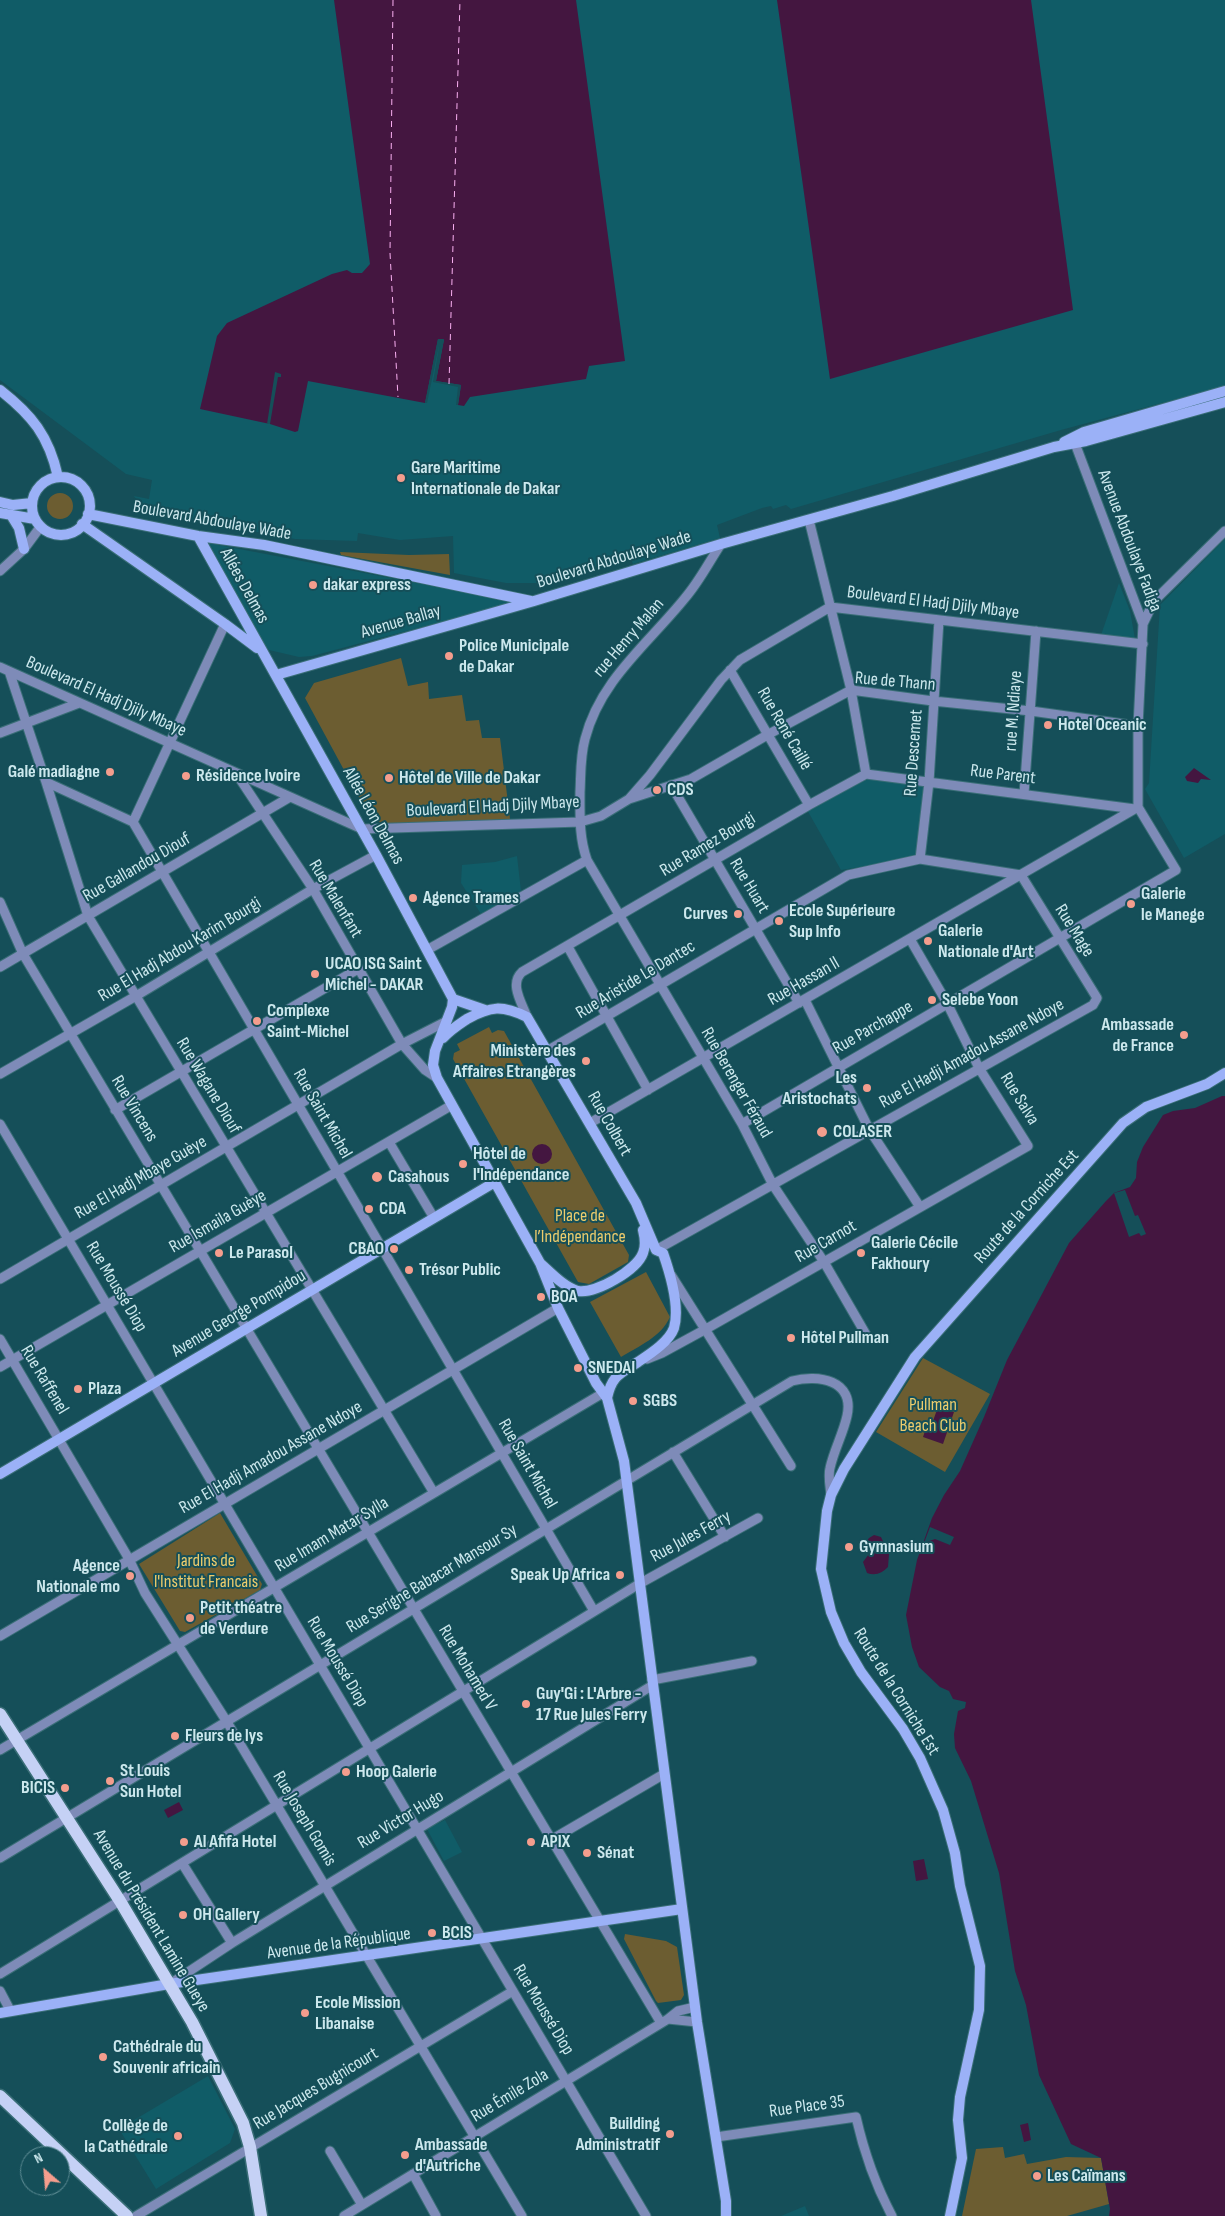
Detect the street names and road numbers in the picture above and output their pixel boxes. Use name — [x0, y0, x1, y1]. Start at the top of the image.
street label: Avenue Abdoulaye Fadiga — [1092, 467, 1166, 615]
street label: Boulevard Abdoulaye Wade — [131, 496, 293, 546]
street label: Boulevard Abdoulaye Wade — [534, 526, 694, 594]
street label: Allées Delmas — [214, 545, 274, 627]
street label: Boulevard El Hadj Djily Mbaye — [846, 582, 1020, 624]
street label: rue Henry Malan — [589, 594, 669, 682]
street label: Avenue Ballay — [358, 600, 444, 644]
street label: Boulevard El Hadj Djily Mbaye — [22, 652, 190, 742]
street label: Rue de Thann — [854, 668, 936, 696]
street label: rue M. Ndiaye — [1000, 670, 1028, 752]
street label: Rue René Caillé — [752, 684, 816, 774]
street label: Rue Descemet — [900, 709, 928, 797]
street label: Rue Parent — [969, 760, 1037, 790]
street label: Allée Léon Delmas — [337, 763, 409, 869]
street label: Boulevard El Hadj Djily Mbaye — [406, 792, 580, 822]
street label: Rue Ramez Bourgi — [656, 808, 760, 882]
street label: Rue Gallandou Diouf — [79, 828, 195, 908]
street label: Rue Huart — [724, 855, 774, 917]
street label: Rue Malenfant — [303, 856, 367, 942]
street label: Rue El Hadj Abdou Karim Bourgi — [95, 893, 265, 1007]
street label: Rue Mage — [1049, 901, 1099, 961]
street label: Rue Aristide Le Dantec — [572, 936, 700, 1024]
street label: Rue Hassan ll — [764, 953, 844, 1011]
street label: Rue El Hadji Amadou Assane Ndoye — [876, 994, 1068, 1114]
street label: Rue Parchappe — [829, 996, 917, 1060]
street label: Rue Berenger Féraud — [696, 1024, 776, 1142]
street label: Rue Wagane Diouf — [171, 1034, 245, 1138]
street label: Rue Saint Michel — [288, 1065, 356, 1163]
street label: Rue Salva — [995, 1069, 1043, 1129]
street label: Rue Vincens — [106, 1072, 162, 1146]
street label: Rue Colbert — [582, 1088, 636, 1160]
street label: Rue El Hadj Mbaye Guèye — [71, 1131, 211, 1225]
street label: Route de la Corniche Est — [970, 1146, 1084, 1268]
street label: Rue Ismaila Guèye — [166, 1185, 270, 1259]
street label: Rue Carnot — [792, 1216, 860, 1268]
street label: Rue Moussé Diop — [81, 1238, 151, 1336]
street label: Avenue George Pompidou — [168, 1265, 310, 1363]
street label: Rue Raffenel — [15, 1342, 73, 1418]
street label: Rue El Hadji Amadou Assane Ndoye — [176, 1397, 366, 1519]
street label: Rue Saint Michel — [493, 1415, 561, 1513]
street label: Rue Imam Matar Sylla — [271, 1493, 393, 1577]
street label: Rue Jules Ferry — [647, 1506, 735, 1568]
street label: Rue Serigne Babacar Mansour Sy — [343, 1520, 521, 1638]
street label: Rue Moussé Diop — [302, 1613, 372, 1711]
street label: Rue Mohamed V — [433, 1621, 501, 1715]
street label: Route de la Corniche Est — [848, 1624, 944, 1760]
street label: Rue Joseph Gomis — [267, 1768, 341, 1870]
street label: Rue Victor Hugo — [354, 1786, 448, 1854]
street label: Avenue du Président Lamine Gueye — [88, 1826, 214, 2016]
street label: Avenue de la République — [266, 1923, 412, 1965]
street label: Rue Moussé Diop — [508, 1961, 578, 2059]
street label: Rue Jacques Bugnicourt — [250, 2043, 382, 2135]
street label: Rue Émile Zola — [467, 2064, 553, 2128]
street label: Rue Place 35 — [768, 2091, 846, 2123]

